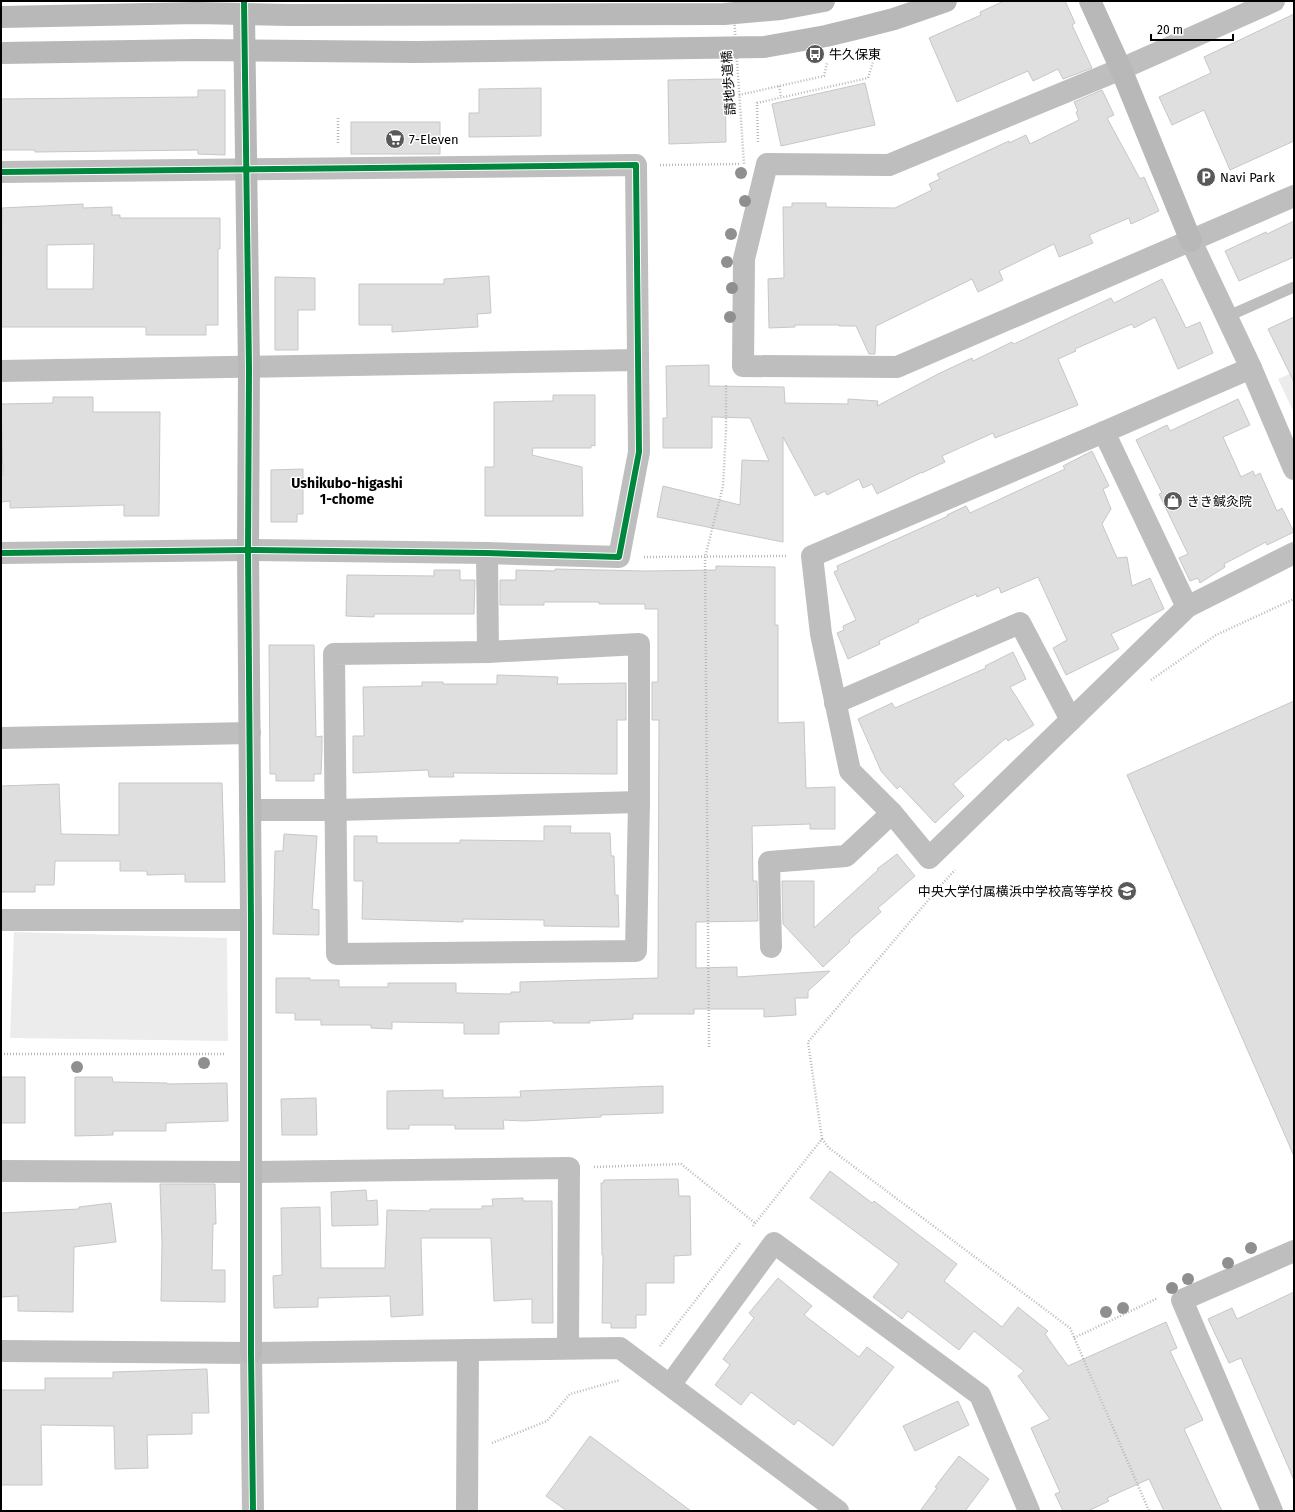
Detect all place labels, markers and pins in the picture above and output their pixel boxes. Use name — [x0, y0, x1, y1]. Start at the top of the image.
bus stop icon: 牛久保東 — [804, 43, 826, 65]
place label: 牛久保東 — [829, 47, 881, 62]
supermarket icon: 7-Eleven — [384, 128, 406, 150]
place label: 7-Eleven — [409, 132, 459, 147]
parking icon: Navi Park — [1195, 166, 1217, 188]
place label: Navi Park — [1220, 170, 1275, 185]
shop icon: きき鍼灸院 — [1162, 490, 1184, 512]
place label: きき鍼灸院 — [1187, 494, 1252, 509]
school or university icon: 中央大学付属横浜中学校高等学校 — [1116, 880, 1138, 902]
place label: 中央大学付属横浜中学校高等学校 — [918, 884, 1113, 899]

